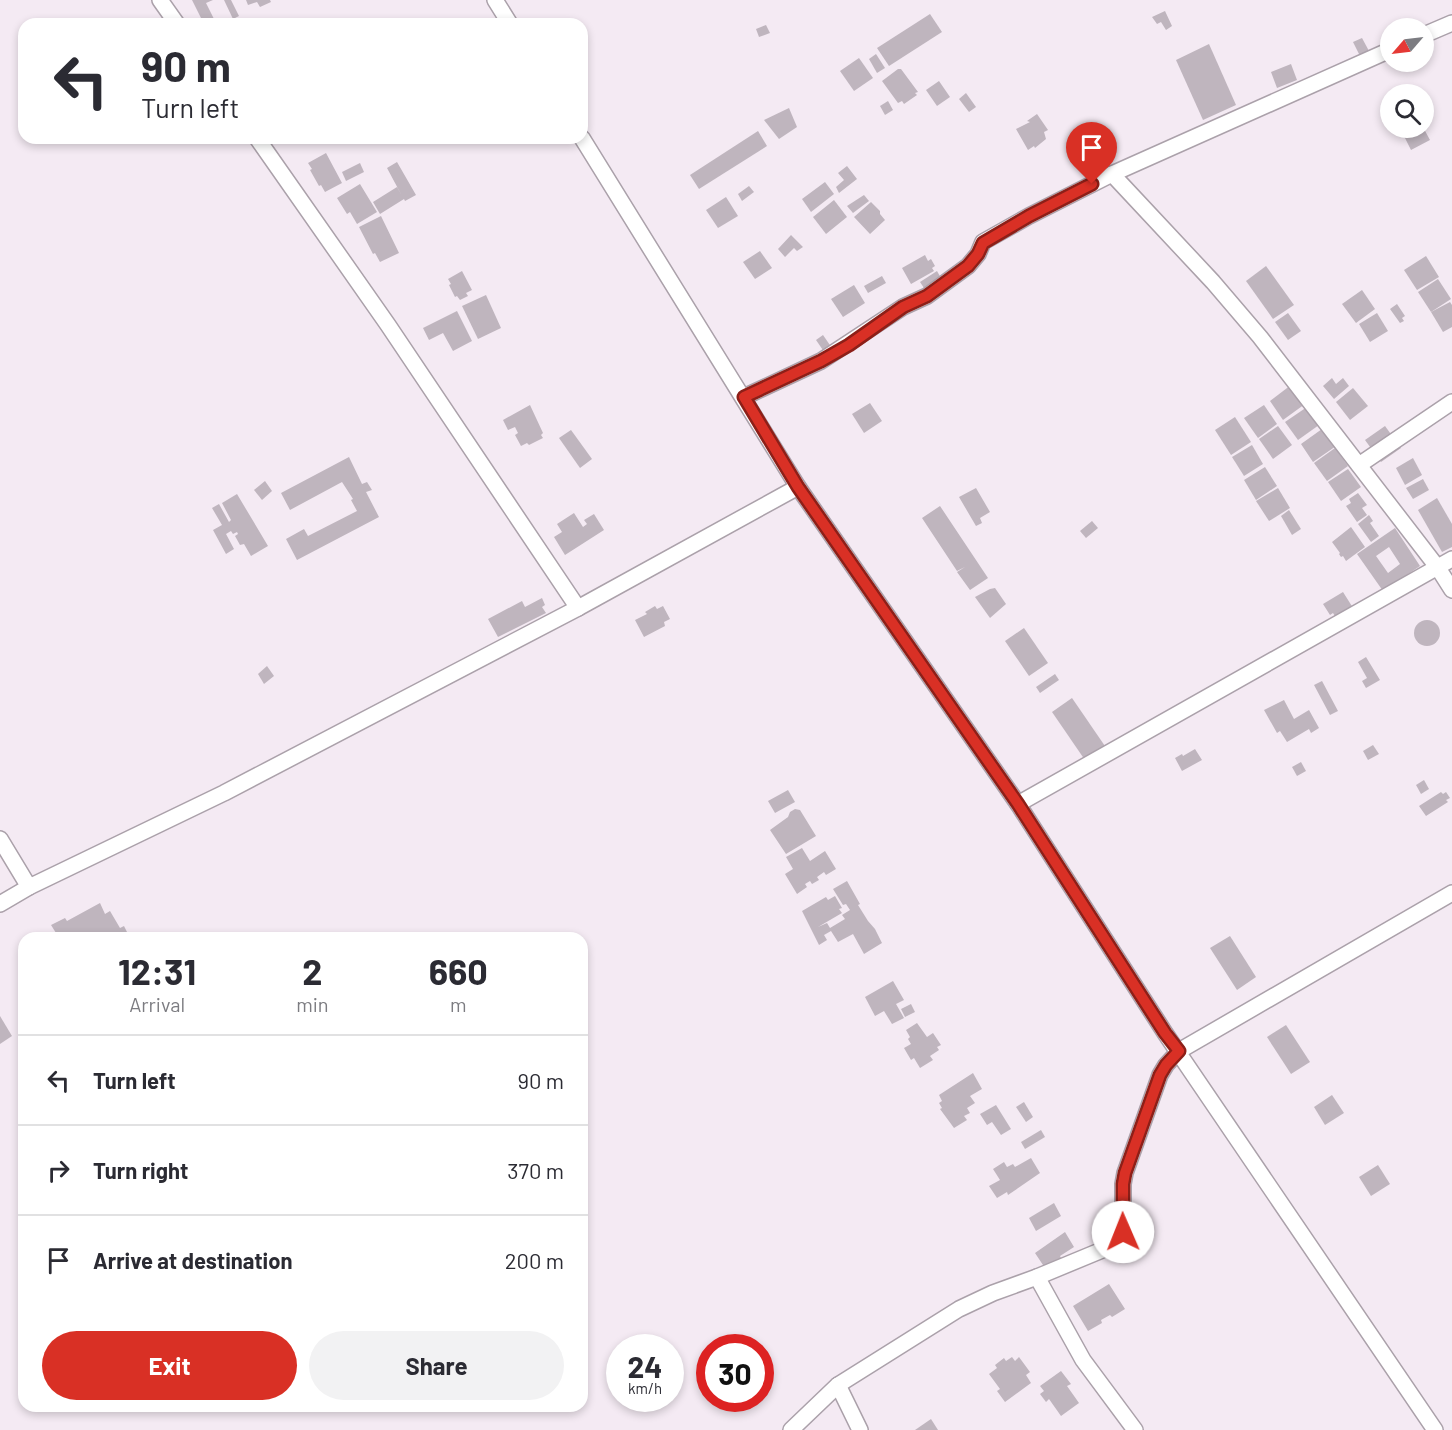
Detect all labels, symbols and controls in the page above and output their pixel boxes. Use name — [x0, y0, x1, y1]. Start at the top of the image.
north arrow — [1380, 18, 1434, 72]
map controls — [1380, 18, 1434, 138]
text: 90 m — [141, 40, 231, 90]
icon: left — [42, 42, 120, 120]
button: search — [1380, 84, 1434, 138]
text: Turn left — [141, 91, 239, 123]
pin — [1066, 122, 1117, 184]
icon: arrive — [1075, 131, 1108, 164]
text: 12:31 — [118, 949, 196, 992]
text: 2 — [302, 949, 323, 992]
text: 660 — [429, 949, 488, 992]
text: Arrival — [129, 992, 185, 1016]
text: min — [296, 992, 329, 1016]
text: m — [450, 992, 467, 1016]
icon: left — [42, 1064, 75, 1097]
text: Turn left — [93, 1067, 176, 1093]
text: 90 m — [518, 1067, 564, 1093]
icon: right — [42, 1154, 75, 1187]
text: Turn right — [93, 1157, 188, 1183]
text: 370 m — [507, 1157, 564, 1183]
position arrow — [1091, 1200, 1155, 1264]
icon: arrive — [42, 1244, 75, 1277]
text: Arrive at destination — [93, 1247, 292, 1273]
text: 200 m — [505, 1247, 564, 1273]
button: Exit — [42, 1331, 297, 1400]
button: Share — [309, 1331, 564, 1400]
speed limit sign: 30 — [696, 1334, 774, 1412]
text: 24 — [628, 1348, 662, 1384]
text: km/h — [628, 1379, 662, 1397]

